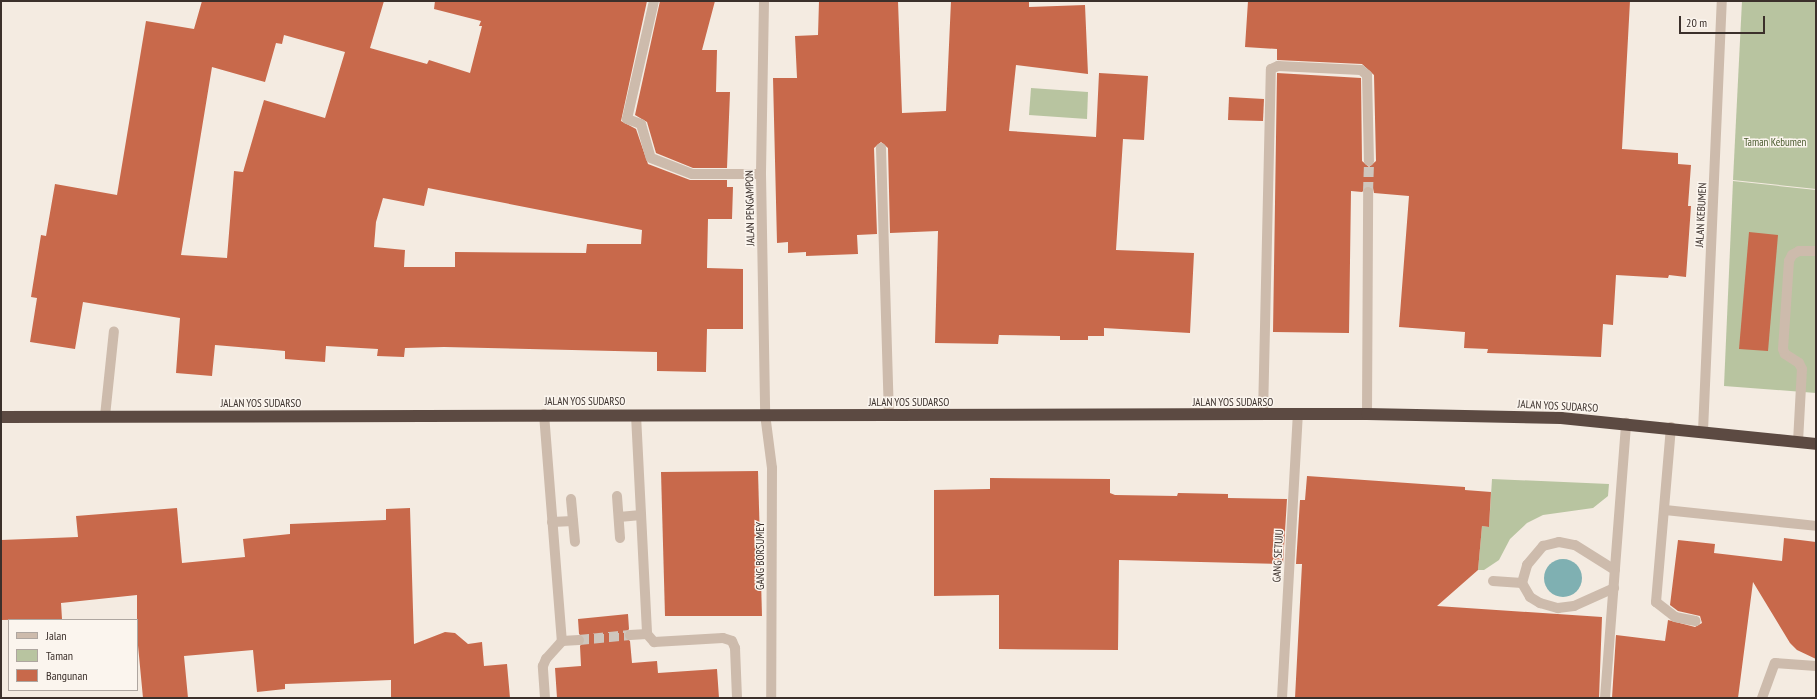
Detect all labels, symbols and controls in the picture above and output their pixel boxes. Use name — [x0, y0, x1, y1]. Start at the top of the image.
scale bar — [1681, 8, 1767, 34]
text: 20 m — [1686, 15, 1707, 30]
park label: Taman Kebumen — [1744, 135, 1806, 149]
street label: JALAN PENGAMPON — [743, 170, 757, 246]
street label: JALAN KEBUMEN — [1693, 182, 1709, 248]
street label: JALAN YOS SUDARSO — [545, 394, 625, 408]
street label: JALAN YOS SUDARSO — [869, 395, 949, 409]
street label: JALAN YOS SUDARSO — [1193, 395, 1273, 409]
street label: JALAN YOS SUDARSO — [221, 396, 301, 410]
street label: JALAN YOS SUDARSO — [1517, 397, 1599, 415]
street label: GANG BORSUMEY — [753, 522, 767, 590]
street label: GANG SETUJU — [1270, 529, 1286, 583]
legend — [8, 619, 138, 691]
text: Jalan — [46, 628, 67, 643]
text: Taman — [46, 648, 73, 663]
text: Bangunan — [46, 668, 87, 683]

